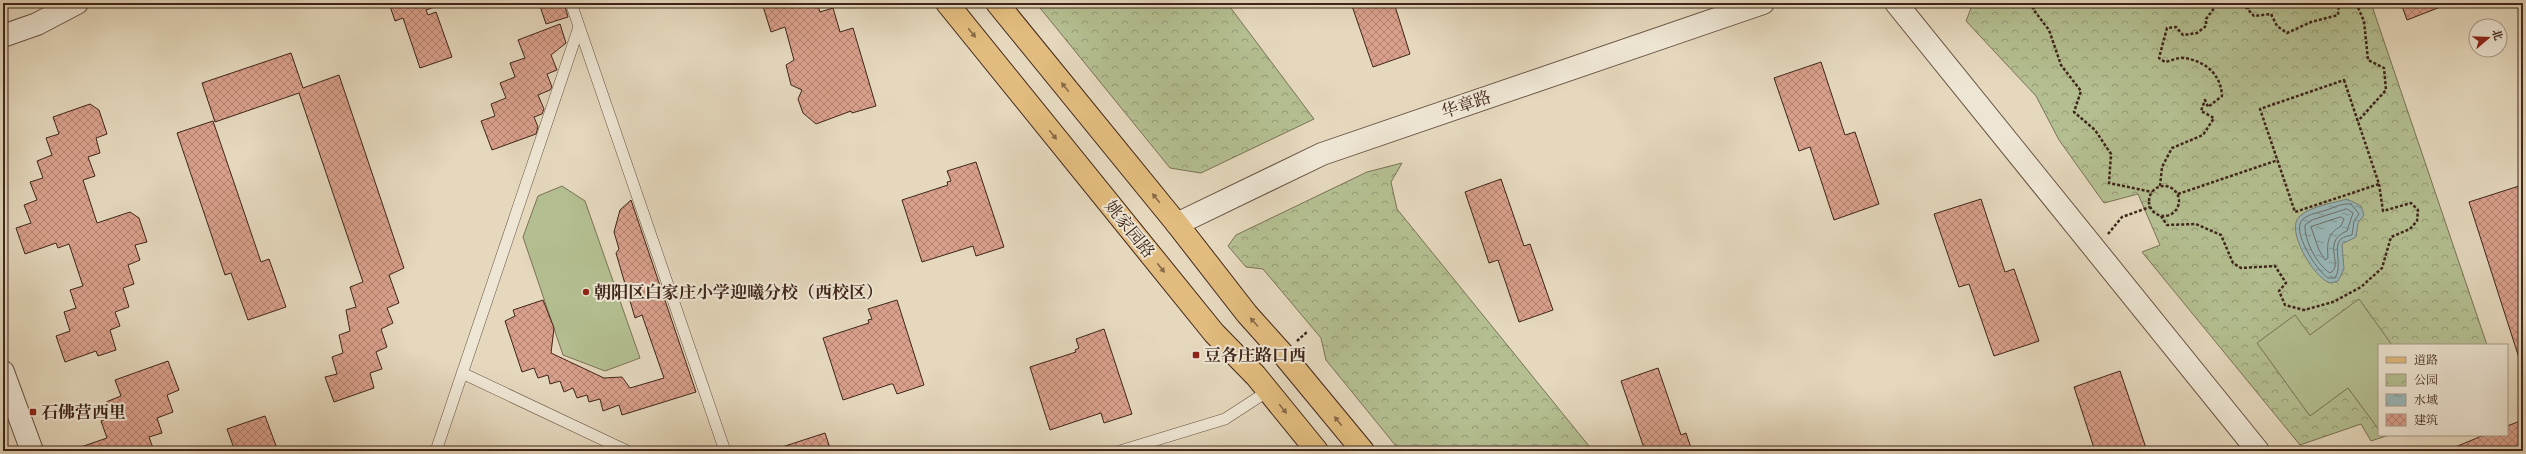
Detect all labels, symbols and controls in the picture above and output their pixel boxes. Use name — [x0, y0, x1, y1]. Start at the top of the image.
north arrow — [2468, 18, 2508, 58]
one-way arrow — [967, 28, 976, 39]
text: 北 — [2488, 28, 2505, 43]
one-way arrow — [1061, 81, 1069, 92]
street label: 华章路 — [1439, 86, 1494, 124]
one-way arrow — [1049, 129, 1058, 140]
one-way arrow — [1152, 193, 1160, 203]
street label: 姚家园路 — [1099, 196, 1159, 263]
one-way arrow — [1157, 263, 1166, 274]
place label: 朝阳区白家庄小学迎曦分校（西校区） — [594, 282, 883, 304]
marker: 朝阳区白家庄小学迎曦分校（西校区） — [581, 287, 591, 297]
one-way arrow — [1249, 317, 1259, 327]
legend — [2378, 344, 2508, 436]
place label: 豆各庄路口西 — [1204, 345, 1306, 367]
marker: 豆各庄路口西 — [1191, 350, 1201, 360]
text: 道路 — [2414, 353, 2438, 368]
text: 公园 — [2414, 373, 2438, 388]
text: 水域 — [2414, 393, 2438, 408]
place label: 石佛营西里 — [41, 402, 126, 424]
one-way arrow — [1278, 404, 1287, 414]
marker: 石佛营西里 — [28, 407, 38, 417]
text: 建筑 — [2414, 413, 2438, 428]
one-way arrow — [1334, 415, 1343, 426]

